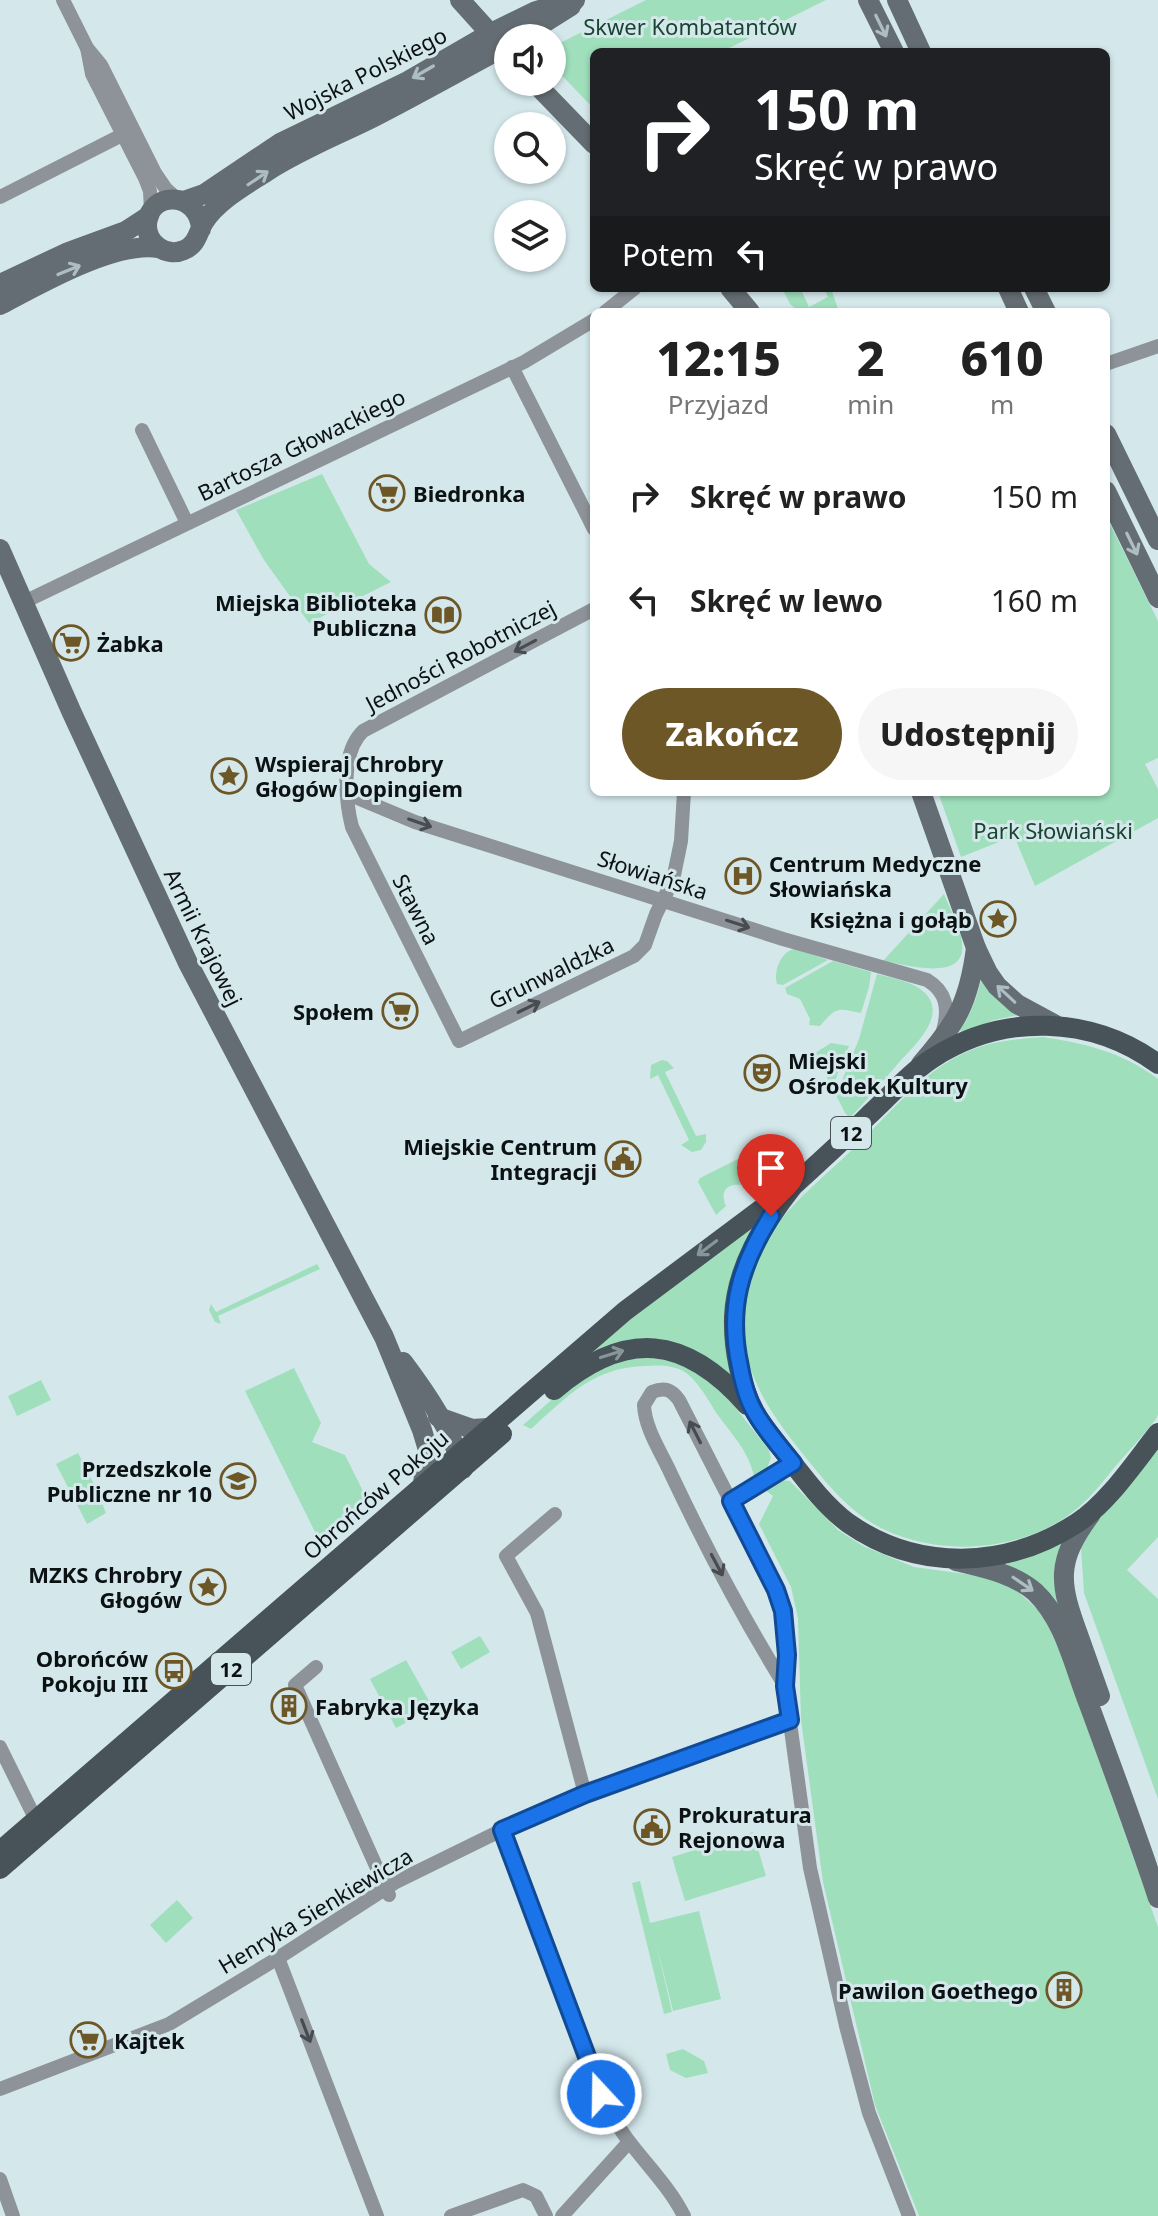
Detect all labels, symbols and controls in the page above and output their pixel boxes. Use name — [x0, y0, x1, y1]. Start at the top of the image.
park label: Skwer Kombatantów — [583, 11, 798, 41]
one-way arrow — [874, 14, 889, 38]
street label: Wojska Polskiego — [279, 19, 451, 127]
map controls — [494, 24, 566, 272]
button: sound — [494, 24, 566, 96]
one-way arrow — [412, 64, 435, 80]
text: 150 m — [754, 70, 919, 146]
icon: right — [622, 80, 726, 184]
button: search — [494, 112, 566, 184]
text: Skręć w prawo — [754, 142, 998, 191]
one-way arrow — [246, 170, 268, 186]
button: layers — [494, 200, 566, 272]
icon: left — [730, 232, 774, 276]
text: Potem — [622, 234, 714, 275]
one-way arrow — [56, 262, 81, 276]
text: 12:15 — [656, 325, 781, 390]
text: 2 — [857, 325, 885, 390]
text: 610 — [961, 325, 1044, 390]
street label: Bartosza Głowackiego — [192, 381, 410, 507]
text: Przyjazd — [668, 386, 769, 422]
text: min — [847, 386, 894, 422]
text: m — [990, 386, 1014, 422]
supermarket icon: Biedronka — [368, 474, 406, 512]
icon: right — [622, 474, 666, 518]
text: Skręć w prawo — [690, 476, 907, 517]
text: 150 m — [991, 476, 1078, 517]
place label: Biedronka — [413, 478, 526, 508]
one-way arrow — [1125, 532, 1140, 556]
icon: left — [622, 578, 666, 622]
text: Skręć w lewo — [690, 580, 883, 621]
text: 160 m — [991, 580, 1078, 621]
place label: Miejska Biblioteka Publiczna — [215, 587, 417, 642]
street label: Jedności Robotniczej — [358, 592, 560, 719]
library icon: Miejska Biblioteka Publiczna — [424, 596, 462, 634]
supermarket icon: Żabka — [52, 624, 90, 662]
place label: Żabka — [97, 628, 164, 658]
one-way arrow — [514, 638, 537, 654]
button: Zakończ — [622, 688, 842, 780]
button: Udostępnij — [858, 688, 1078, 780]
place label: Wspieraj Chrobry Głogów Dopingiem — [255, 748, 463, 803]
place icon: Wspieraj Chrobry Głogów Dopingiem — [210, 757, 248, 795]
park label: Park Słowiański — [973, 815, 1133, 845]
one-way arrow — [407, 817, 432, 832]
street label: Słowiańska — [594, 842, 712, 906]
place label: Centrum Medyczne Słowiańska — [769, 848, 981, 903]
hospital icon: Centrum Medyczne Słowiańska — [724, 857, 762, 895]
street label: Armii Krajowej — [158, 863, 250, 1011]
street label: Stawna — [386, 869, 448, 949]
place icon: Księżna i gołąb — [979, 900, 1017, 938]
place label: Księżna i gołąb — [809, 904, 972, 934]
one-way arrow — [725, 918, 750, 933]
street label: Grunwaldzka — [483, 929, 619, 1015]
one-way arrow — [997, 986, 1017, 1004]
supermarket icon: Społem — [381, 992, 419, 1030]
place label: Społem — [293, 996, 374, 1026]
one-way arrow — [517, 999, 541, 1015]
place label: Miejski Ośrodek Kultury — [788, 1045, 968, 1100]
theatre icon: Miejski Ośrodek Kultury — [743, 1054, 781, 1092]
road number: 12 — [831, 1117, 871, 1149]
place label: Miejskie Centrum Integracji — [403, 1131, 597, 1186]
pin — [737, 1134, 805, 1216]
public building icon: Miejskie Centrum Integracji — [604, 1140, 642, 1178]
icon: arrive — [749, 1146, 793, 1190]
one-way arrow — [697, 1240, 718, 1257]
one-way arrow — [599, 1346, 625, 1361]
one-way arrow — [687, 1420, 703, 1444]
street label: Obrońców Pokoju — [296, 1422, 454, 1566]
place label: Przedszkole Publiczne nr 10 — [47, 1453, 212, 1508]
school or university icon: Przedszkole Publiczne nr 10 — [219, 1462, 257, 1500]
one-way arrow — [709, 1552, 725, 1576]
place label: MZKS Chrobry Głogów — [28, 1559, 182, 1614]
place icon: MZKS Chrobry Głogów — [189, 1568, 227, 1606]
one-way arrow — [1011, 1576, 1033, 1592]
place label: Obrońców Pokoju III — [36, 1643, 148, 1698]
bus stop icon: Obrońców Pokoju III — [155, 1652, 193, 1690]
road number: 12 — [211, 1653, 251, 1685]
building icon: Fabryka Języka — [270, 1687, 308, 1725]
place label: Fabryka Języka — [315, 1691, 479, 1721]
place label: Prokuratura Rejonowa — [678, 1799, 812, 1854]
public building icon: Prokuratura Rejonowa — [633, 1808, 671, 1846]
street label: Henryka Sienkiewicza — [212, 1840, 418, 1980]
building icon: Pawilon Goethego — [1045, 1971, 1083, 2009]
place label: Pawilon Goethego — [838, 1975, 1038, 2005]
one-way arrow — [300, 2018, 315, 2043]
supermarket icon: Kajtek — [69, 2021, 107, 2059]
place label: Kajtek — [114, 2025, 185, 2055]
position arrow — [559, 2052, 643, 2136]

